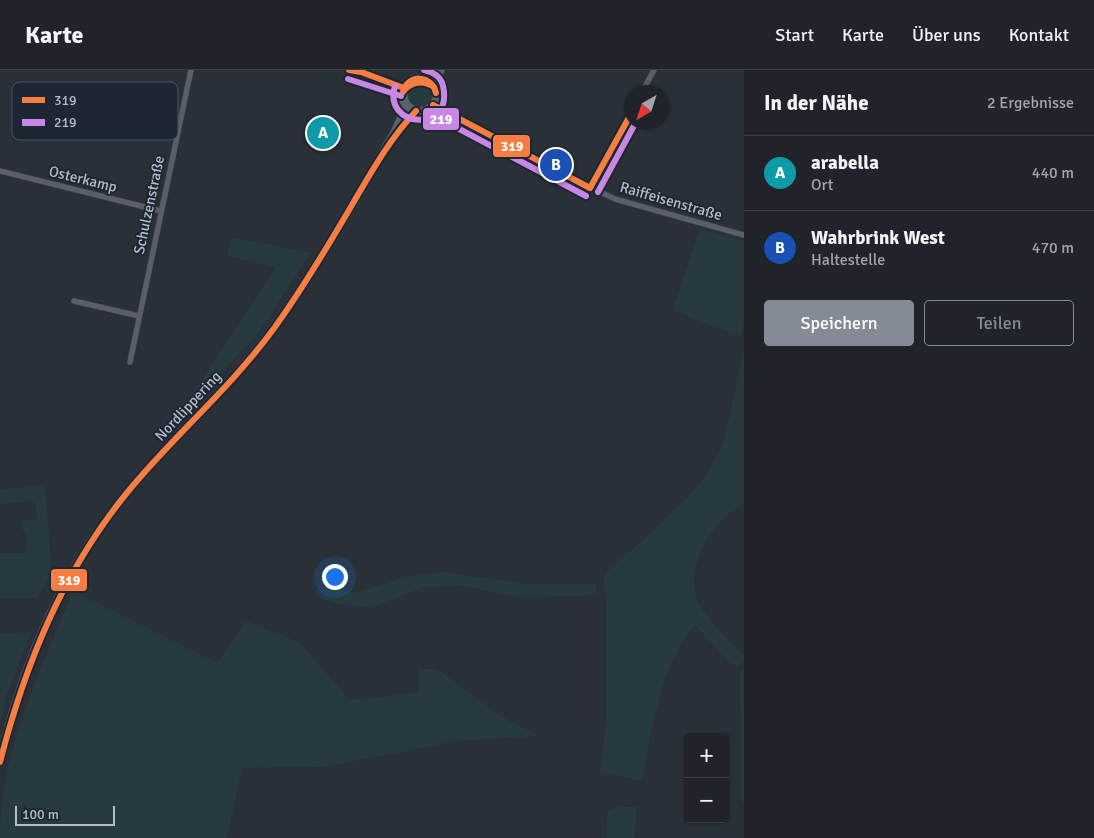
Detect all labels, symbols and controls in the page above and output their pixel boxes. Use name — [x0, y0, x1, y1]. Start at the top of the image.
text: Karte — [25, 20, 83, 50]
text: Start — [775, 24, 814, 46]
text: Karte — [842, 24, 884, 46]
text: Über uns — [912, 24, 981, 46]
text: Kontakt — [1009, 24, 1069, 46]
legend — [12, 82, 178, 140]
north arrow — [624, 85, 669, 130]
text: In der Nähe — [764, 90, 869, 116]
text: 319 — [54, 92, 77, 109]
text: 2 Ergebnisse — [987, 93, 1074, 113]
line badge: 219 — [422, 107, 460, 131]
text: 219 — [430, 111, 453, 128]
text: 219 — [54, 114, 77, 131]
pin: A — [307, 114, 339, 152]
line badge: 319 — [492, 134, 531, 158]
text: 319 — [501, 138, 524, 155]
pin: B — [540, 146, 572, 184]
text: arabella — [811, 151, 879, 175]
street label: Schulzenstraße — [130, 154, 168, 256]
street label: Osterkamp — [47, 162, 119, 196]
text: A — [775, 163, 785, 183]
text: 440 m — [1032, 163, 1074, 183]
text: Ort — [811, 175, 833, 195]
street label: Raiffeisenstraße — [618, 178, 724, 224]
text: Wahrbrink West — [811, 226, 945, 250]
text: B — [775, 238, 785, 258]
text: 470 m — [1032, 238, 1074, 258]
text: Haltestelle — [811, 250, 885, 270]
button: Speichern — [764, 300, 914, 346]
button: Teilen — [924, 300, 1074, 346]
street label: Nordlippering — [151, 367, 225, 445]
your location — [322, 564, 348, 590]
line badge: 319 — [50, 568, 88, 592]
text: 319 — [58, 572, 81, 589]
map controls — [684, 733, 729, 823]
button: + — [684, 733, 729, 778]
button: − — [684, 778, 729, 823]
scale bar — [15, 803, 115, 826]
text: 100 m — [22, 806, 59, 823]

